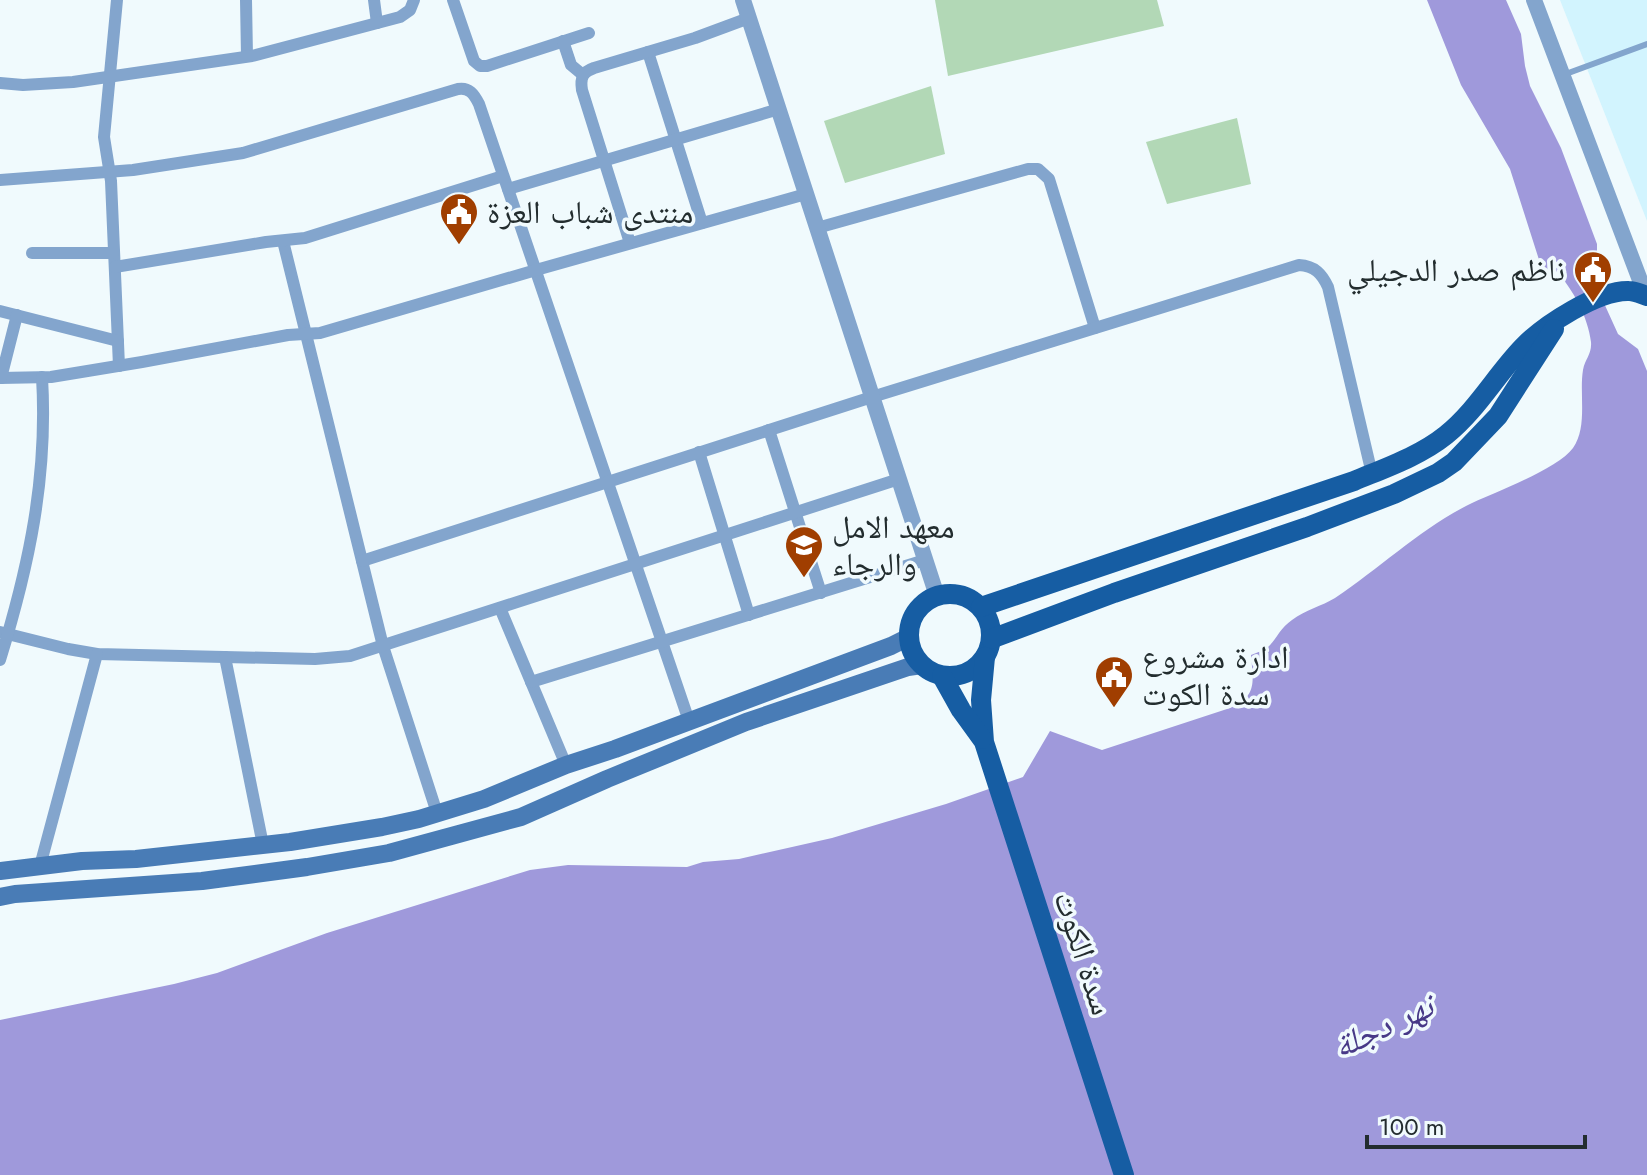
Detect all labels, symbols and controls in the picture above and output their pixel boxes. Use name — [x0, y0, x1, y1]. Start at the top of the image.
place label: منتدى شباب العزة — [487, 189, 693, 235]
public building icon: منتدى شباب العزة — [438, 191, 480, 246]
place label: ناظم صدر الدجيلي — [1347, 247, 1565, 295]
public building icon: ناظم صدر الدجيلي — [1572, 249, 1614, 304]
place label: معهد الامل والرجاء — [832, 504, 955, 587]
school or university icon: معهد الامل والرجاء — [783, 524, 825, 579]
place label: ادارة مشروع سدة الكوت — [1142, 634, 1289, 717]
public building icon: ادارة مشروع سدة الكوت — [1093, 654, 1135, 709]
street label: سدة الكوت — [1042, 885, 1126, 1021]
water label: نهر دجلة — [1325, 979, 1446, 1071]
scale bar — [1367, 1099, 1585, 1149]
text: 100 m — [1379, 1109, 1445, 1144]

